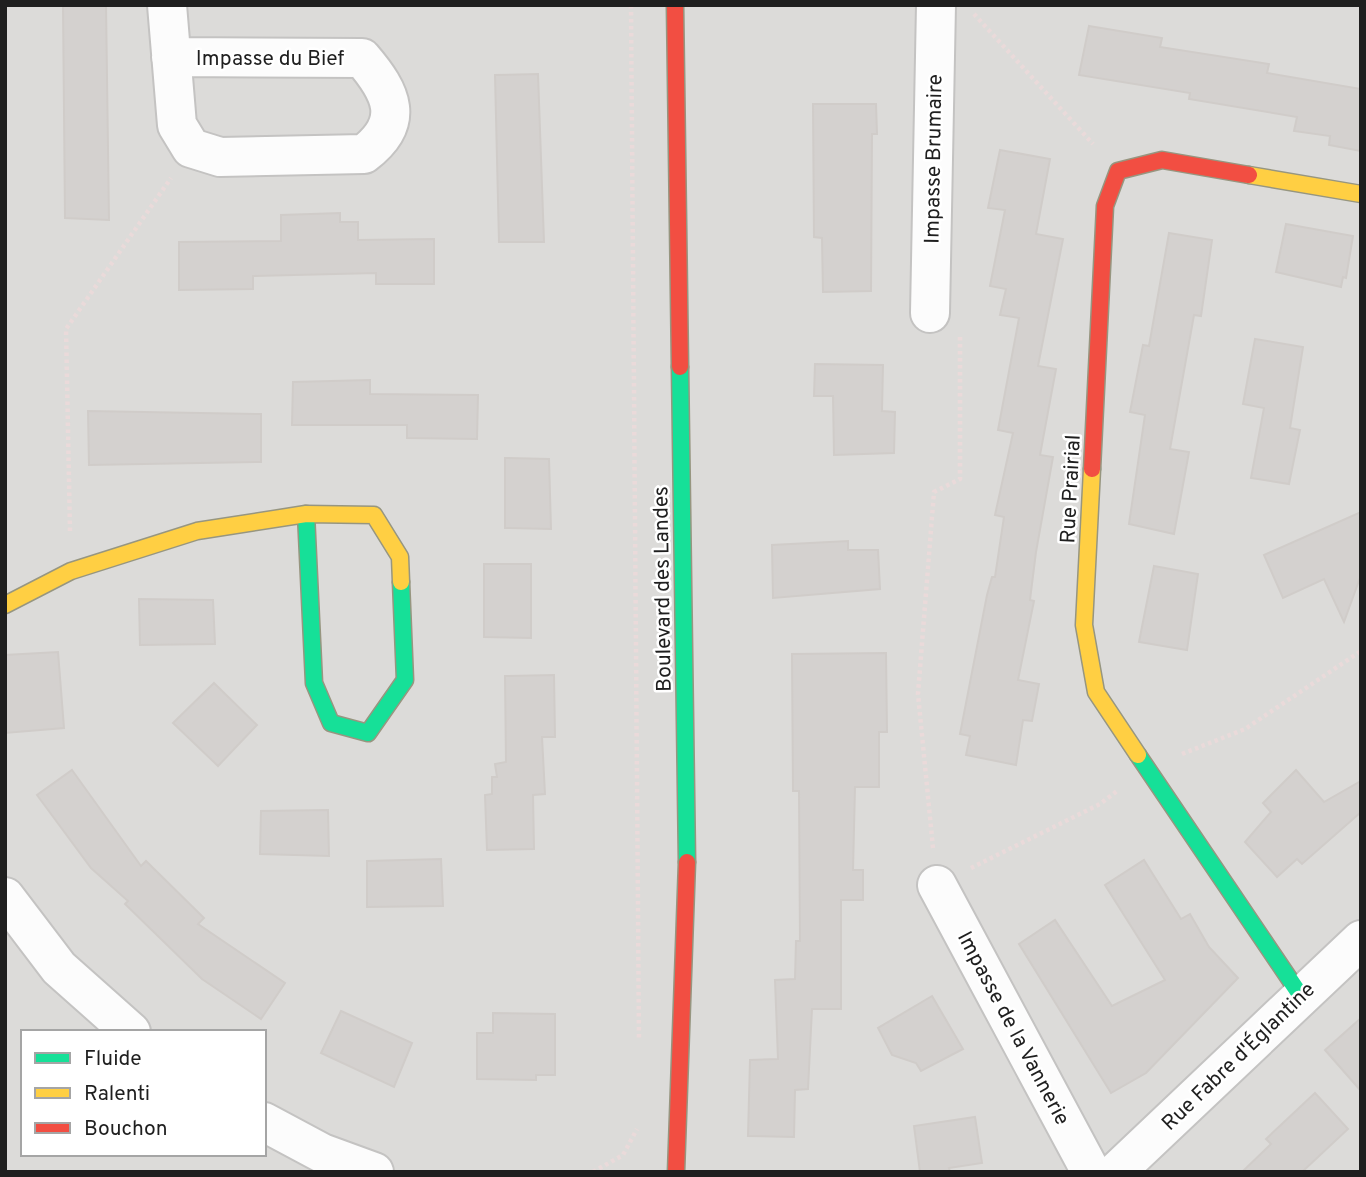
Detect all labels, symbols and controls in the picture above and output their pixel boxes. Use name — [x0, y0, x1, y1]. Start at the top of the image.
street label: Impasse du Bief — [196, 46, 344, 73]
street label: Impasse Brumaire — [920, 74, 949, 244]
street label: Rue Prairial — [1055, 434, 1088, 544]
street label: Boulevard des Landes — [648, 486, 679, 692]
street label: Impasse de la Vannerie — [950, 927, 1075, 1130]
street label: Rue Fabre d'Églantine — [1156, 976, 1321, 1137]
legend — [21, 1030, 266, 1156]
text: Fluide — [84, 1046, 142, 1073]
text: Ralenti — [84, 1081, 150, 1108]
text: Bouchon — [84, 1116, 167, 1143]

